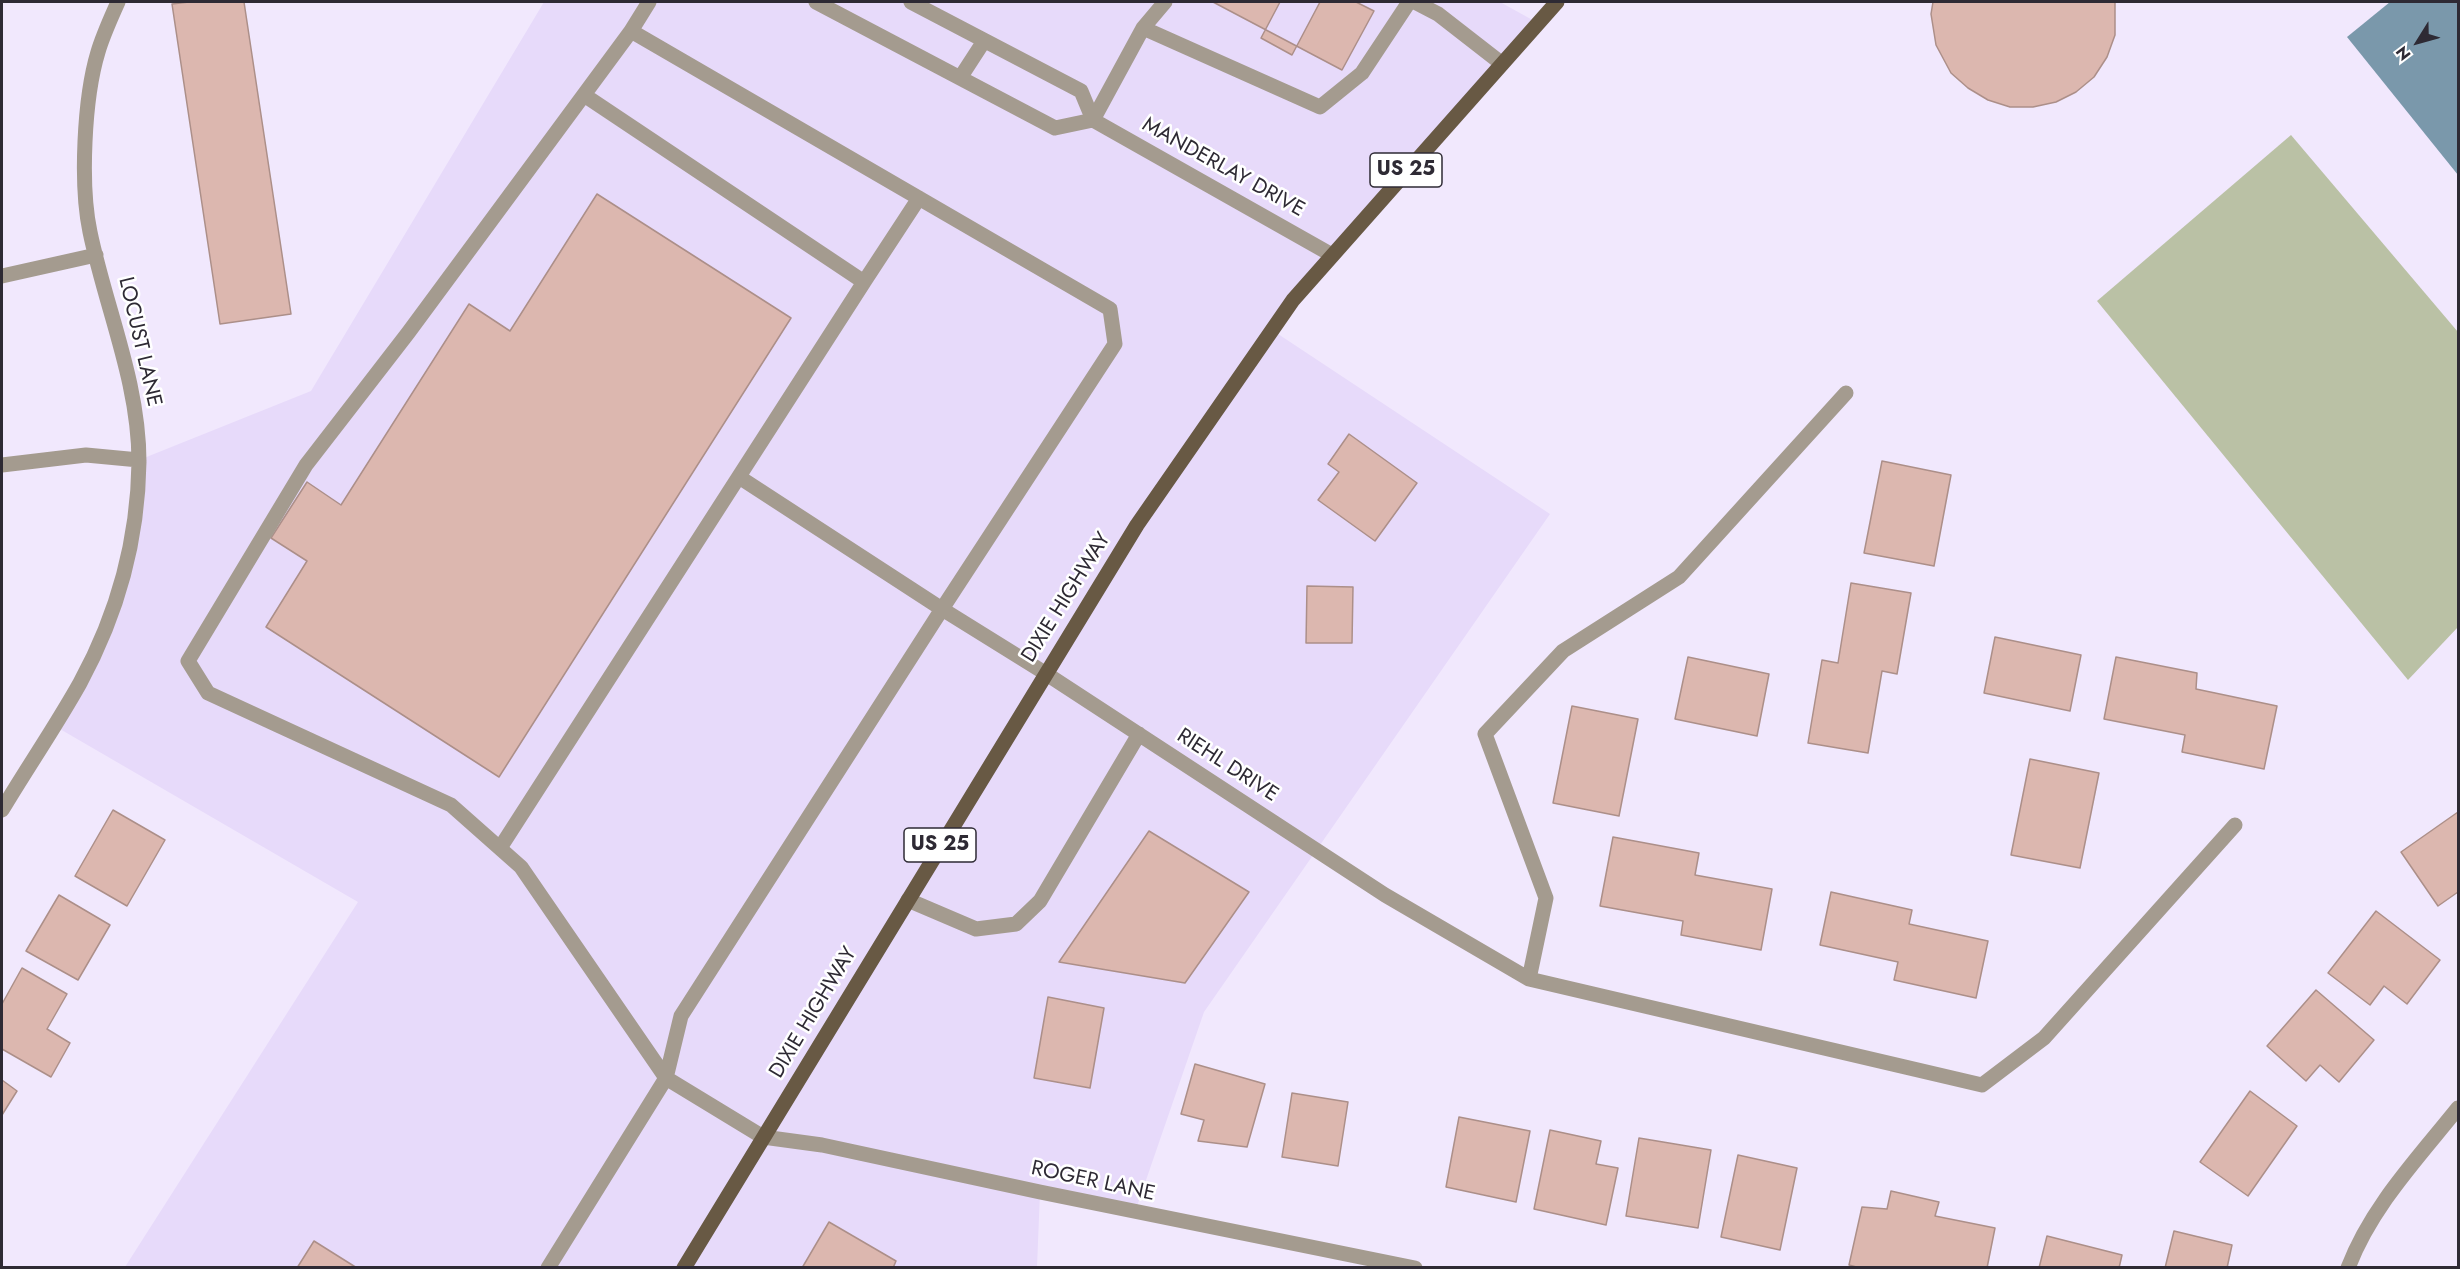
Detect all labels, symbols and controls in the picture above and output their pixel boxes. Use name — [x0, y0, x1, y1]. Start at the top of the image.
north arrow — [2388, 12, 2448, 72]
text: N — [2390, 41, 2416, 65]
street label: MANDERLAY DRIVE — [1137, 113, 1309, 223]
road number: US 25 — [1370, 153, 1442, 187]
street label: LOCUST LANE — [112, 275, 166, 409]
street label: DIXIE HIGHWAY — [1017, 528, 1117, 668]
street label: RIEHL DRIVE — [1172, 724, 1282, 808]
road number: US 25 — [904, 828, 976, 862]
street label: DIXIE HIGHWAY — [765, 943, 863, 1083]
street label: ROGER LANE — [1029, 1157, 1157, 1207]

